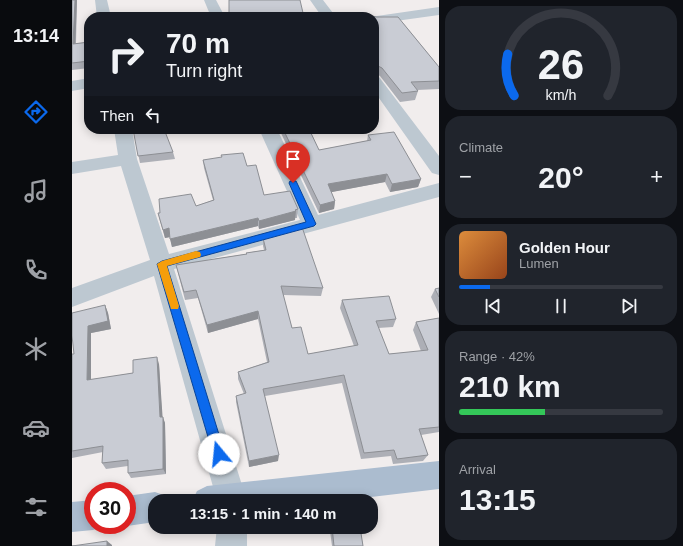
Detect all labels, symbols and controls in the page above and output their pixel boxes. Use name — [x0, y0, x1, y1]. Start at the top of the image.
text: 13:14 — [13, 26, 59, 46]
icon: right — [100, 28, 152, 80]
text: 70 m — [166, 28, 230, 59]
text: 26 — [538, 41, 584, 88]
text: Turn right — [166, 61, 242, 81]
text: km/h — [546, 87, 577, 103]
icon: directions — [22, 98, 50, 126]
icon: left — [142, 104, 164, 126]
text: Then — [100, 107, 134, 124]
text: Climate — [459, 140, 503, 155]
pin — [276, 142, 310, 183]
icon: arrive — [282, 148, 304, 170]
text: 20° — [538, 161, 584, 194]
text: − — [459, 164, 472, 189]
text: + — [650, 164, 663, 189]
icon: music — [22, 177, 50, 205]
text: Golden Hour — [519, 239, 610, 256]
icon: phone — [22, 256, 50, 284]
text: Lumen — [519, 256, 559, 271]
icon: previous — [482, 295, 504, 317]
icon: pause — [550, 295, 572, 317]
icon: next — [618, 295, 640, 317]
icon: climate — [22, 335, 50, 363]
text: Range · 42% — [459, 349, 535, 364]
text: 210 km — [459, 370, 561, 403]
icon: car — [22, 414, 50, 442]
position arrow — [198, 433, 240, 475]
text: Arrival — [459, 462, 496, 477]
speed limit sign: 30 — [84, 482, 136, 534]
text: 13:15 — [459, 483, 536, 516]
icon: filters — [22, 493, 50, 521]
text: 13:15 · 1 min · 140 m — [190, 505, 336, 522]

